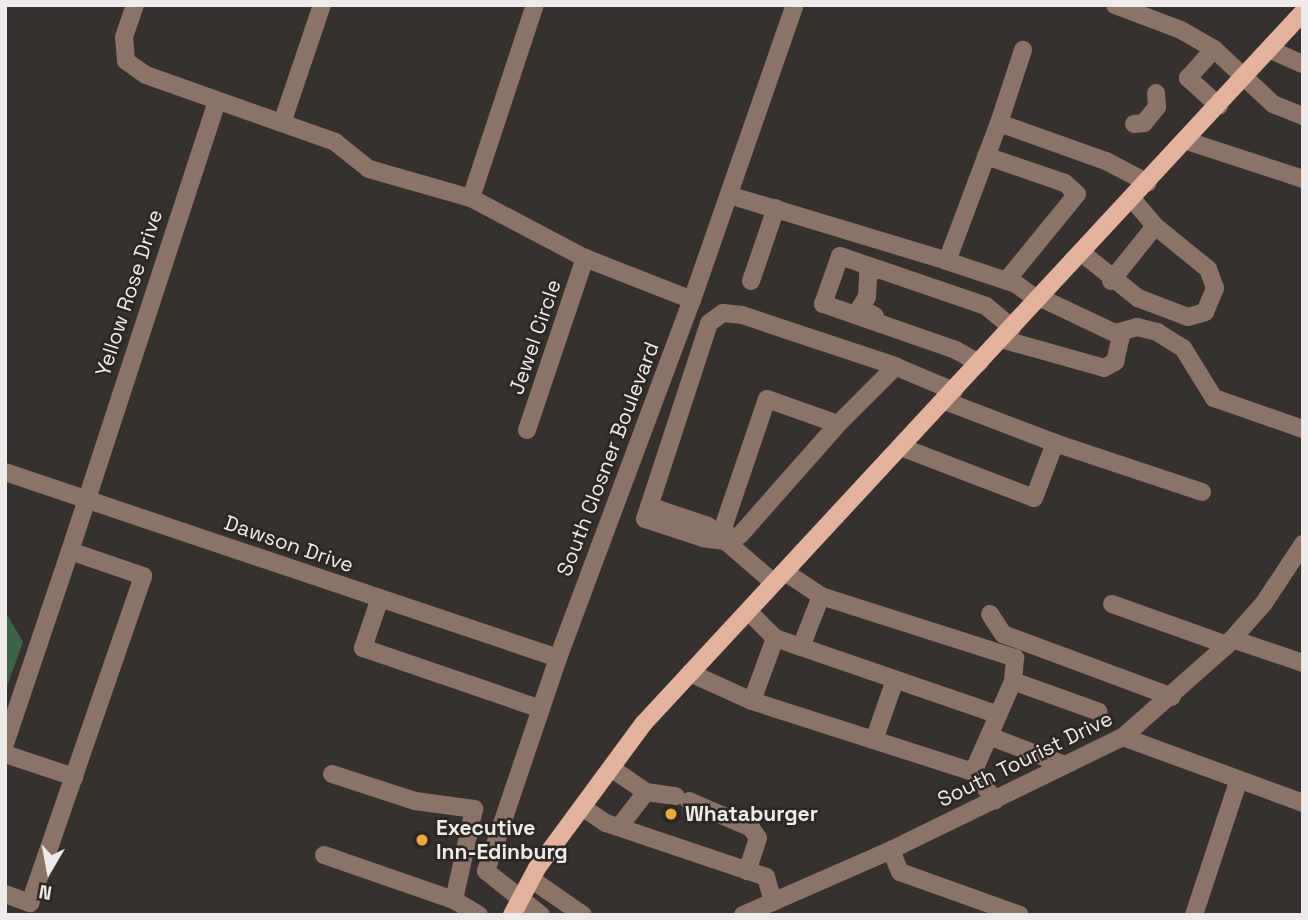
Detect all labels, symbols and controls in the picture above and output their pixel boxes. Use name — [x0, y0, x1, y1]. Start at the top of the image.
street label: Yellow Rose Drive — [90, 206, 168, 380]
street label: Jewel Circle — [504, 276, 566, 398]
street label: South Closner Boulevard — [552, 338, 664, 580]
street label: Dawson Drive — [221, 510, 357, 578]
street label: South Tourist Drive — [933, 706, 1117, 812]
place label: Whataburger — [685, 801, 818, 827]
marker: Whataburger — [663, 806, 679, 822]
place label: Executive Inn-Edinburg — [436, 815, 568, 865]
marker: Executive Inn-Edinburg — [414, 832, 430, 848]
north arrow — [14, 836, 84, 906]
text: N — [37, 879, 54, 906]

